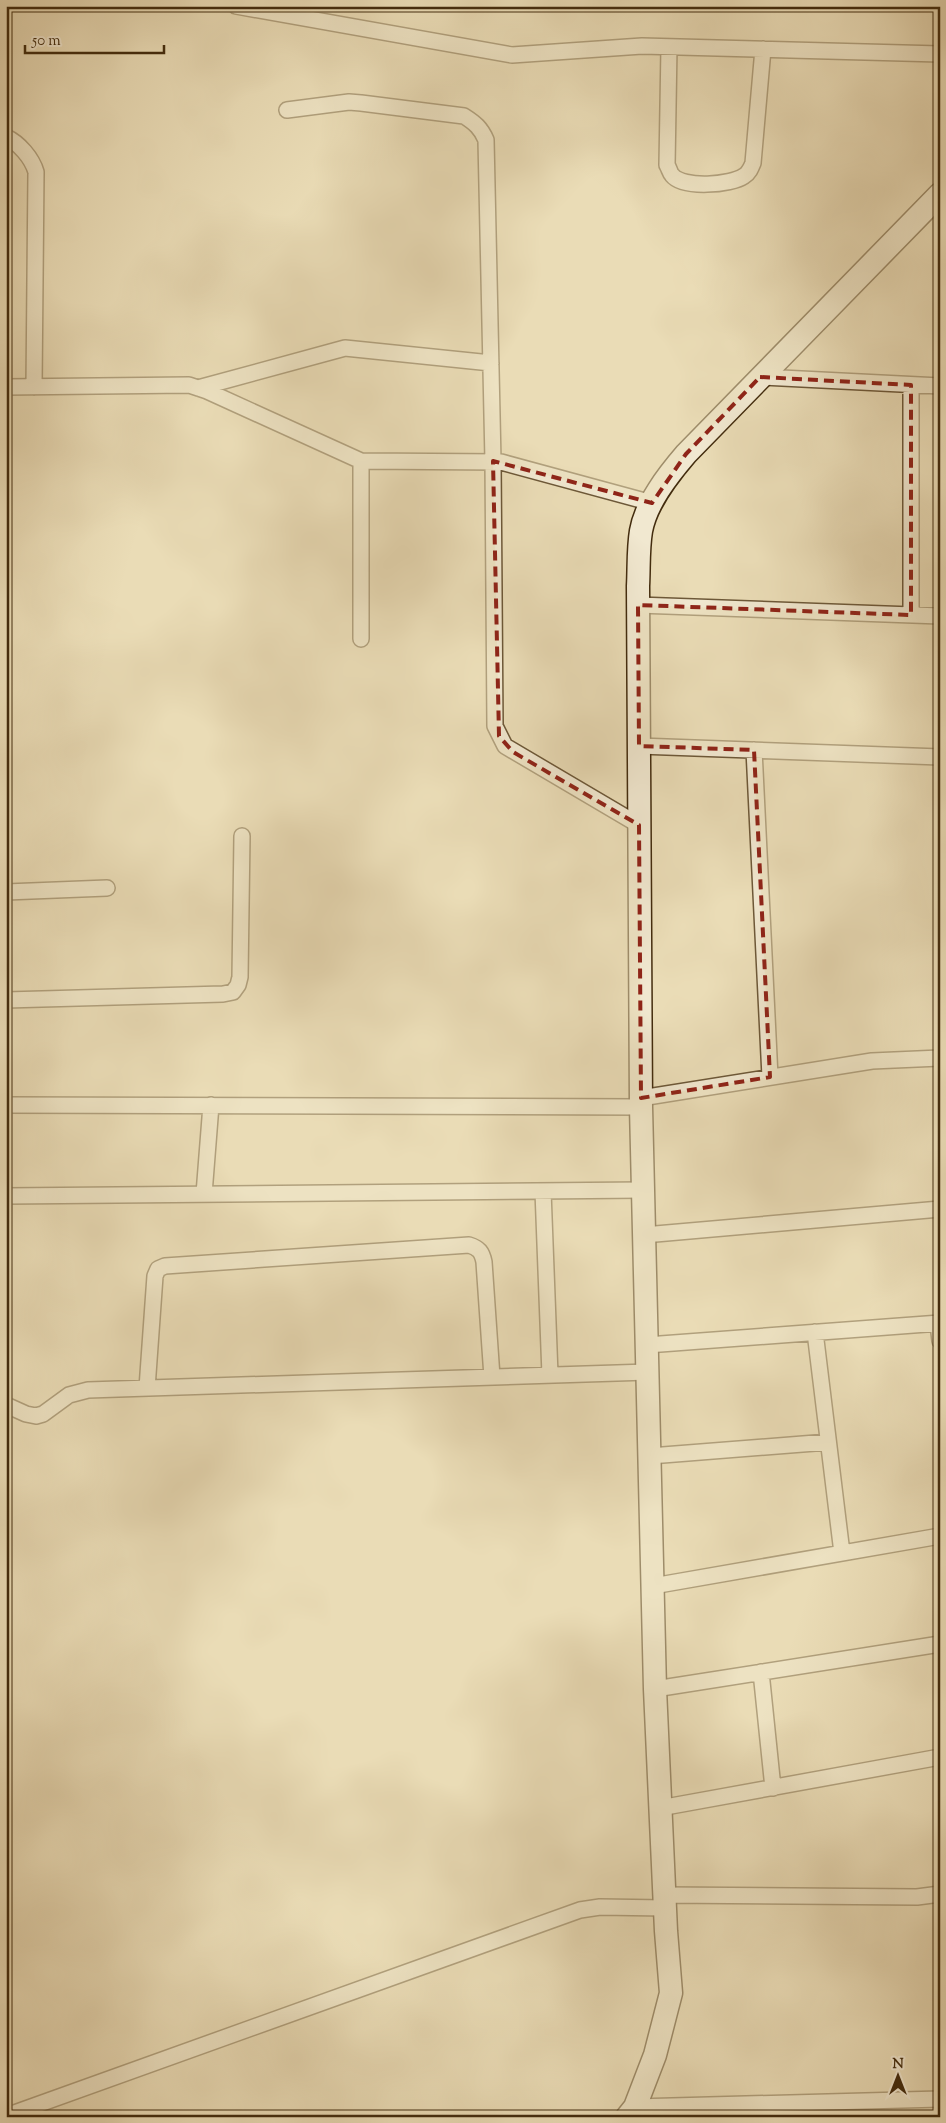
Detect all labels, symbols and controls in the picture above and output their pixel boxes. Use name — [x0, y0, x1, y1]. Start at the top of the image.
scale bar — [25, 22, 164, 54]
text: 50 m — [31, 31, 61, 52]
north arrow — [874, 2050, 924, 2100]
text: N — [892, 2055, 904, 2075]

